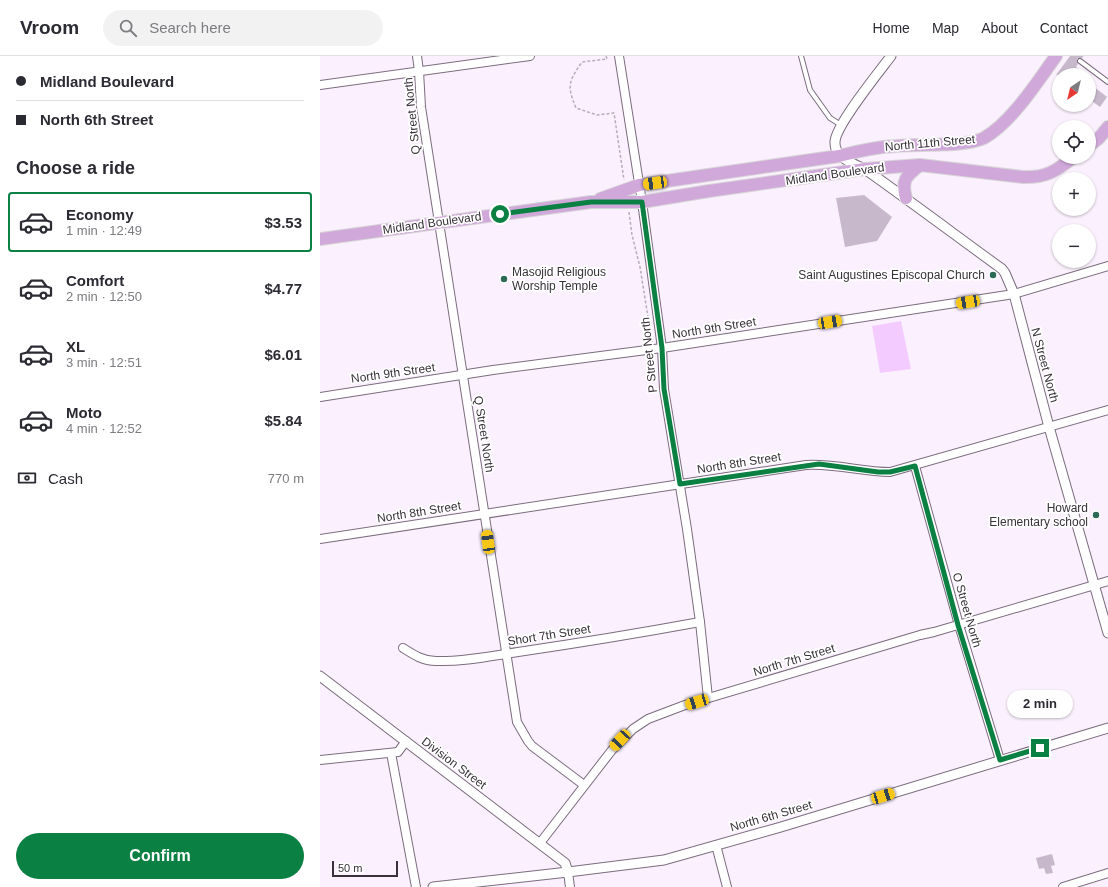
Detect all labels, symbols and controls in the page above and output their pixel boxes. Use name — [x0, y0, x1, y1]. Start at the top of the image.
search box — [103, 10, 383, 46]
text: Vroom — [20, 17, 79, 38]
icon: search — [117, 17, 139, 39]
text: Search here — [149, 19, 231, 36]
text: Home — [873, 20, 910, 36]
text: Map — [932, 20, 959, 36]
text: About — [981, 20, 1018, 36]
text: Contact — [1040, 20, 1088, 36]
north arrow — [1052, 68, 1096, 112]
map controls — [1052, 68, 1096, 268]
text: Midland Boulevard — [40, 73, 174, 90]
street label: Q Street North — [401, 77, 423, 155]
text: North 6th Street — [40, 111, 153, 128]
button: locate — [1052, 120, 1096, 164]
street label: North 11th Street — [884, 132, 976, 154]
text: Choose a ride — [16, 158, 135, 178]
street label: Midland Boulevard — [785, 160, 885, 188]
button: + — [1052, 172, 1096, 216]
car — [642, 175, 668, 191]
icon: car — [18, 204, 54, 240]
route start — [491, 205, 509, 223]
text: Economy — [66, 206, 134, 223]
street label: Midland Boulevard — [382, 209, 482, 237]
text: $3.53 — [264, 214, 302, 231]
text: 1 min · 12:49 — [66, 223, 142, 238]
button: − — [1052, 224, 1096, 268]
place label: Masojid Religious Worship Temple — [512, 265, 606, 293]
place label: Saint Augustines Episcopal Church — [798, 268, 985, 282]
icon: car — [18, 270, 54, 306]
marker: Saint Augustines Episcopal Church — [988, 270, 998, 280]
text: Comfort — [66, 272, 124, 289]
marker: Masojid Religious Worship Temple — [499, 274, 509, 284]
text: $4.77 — [264, 280, 302, 297]
text: 2 min · 12:50 — [66, 289, 142, 304]
car — [955, 294, 981, 310]
street label: North 9th Street — [671, 314, 758, 342]
car — [817, 314, 843, 330]
street label: P Street North — [638, 317, 660, 393]
street label: N Street North — [1028, 326, 1062, 404]
icon: car — [18, 336, 54, 372]
text: XL — [66, 338, 85, 355]
text: $6.01 — [264, 346, 302, 363]
text: 3 min · 12:51 — [66, 355, 142, 370]
street label: North 9th Street — [350, 360, 437, 386]
street label: Q Street North — [471, 395, 497, 473]
icon: car — [18, 402, 54, 438]
text: Moto — [66, 404, 102, 421]
text: $5.84 — [264, 412, 302, 429]
text: 4 min · 12:52 — [66, 421, 142, 436]
street label: North 8th Street — [696, 449, 783, 477]
icon: cash — [16, 467, 38, 489]
text: Cash — [48, 470, 83, 487]
text: 770 m — [268, 471, 304, 486]
street label: North 8th Street — [376, 498, 463, 526]
place label: Howard Elementary school — [989, 501, 1088, 529]
marker: Howard Elementary school — [1091, 510, 1101, 520]
car — [480, 529, 496, 555]
street label: O Street North — [950, 571, 984, 649]
street label: Short 7th Street — [506, 621, 592, 648]
street label: North 7th Street — [751, 641, 837, 679]
callout: 2 min — [1007, 690, 1073, 718]
car — [684, 693, 710, 711]
text: 2 min — [1023, 696, 1057, 711]
car — [607, 727, 633, 753]
street label: Division Street — [419, 734, 490, 792]
route end — [1031, 739, 1049, 757]
car — [870, 787, 896, 805]
street label: North 6th Street — [728, 797, 814, 834]
button: Confirm — [16, 833, 304, 879]
scale bar — [332, 859, 398, 878]
text: 50 m — [338, 862, 362, 874]

